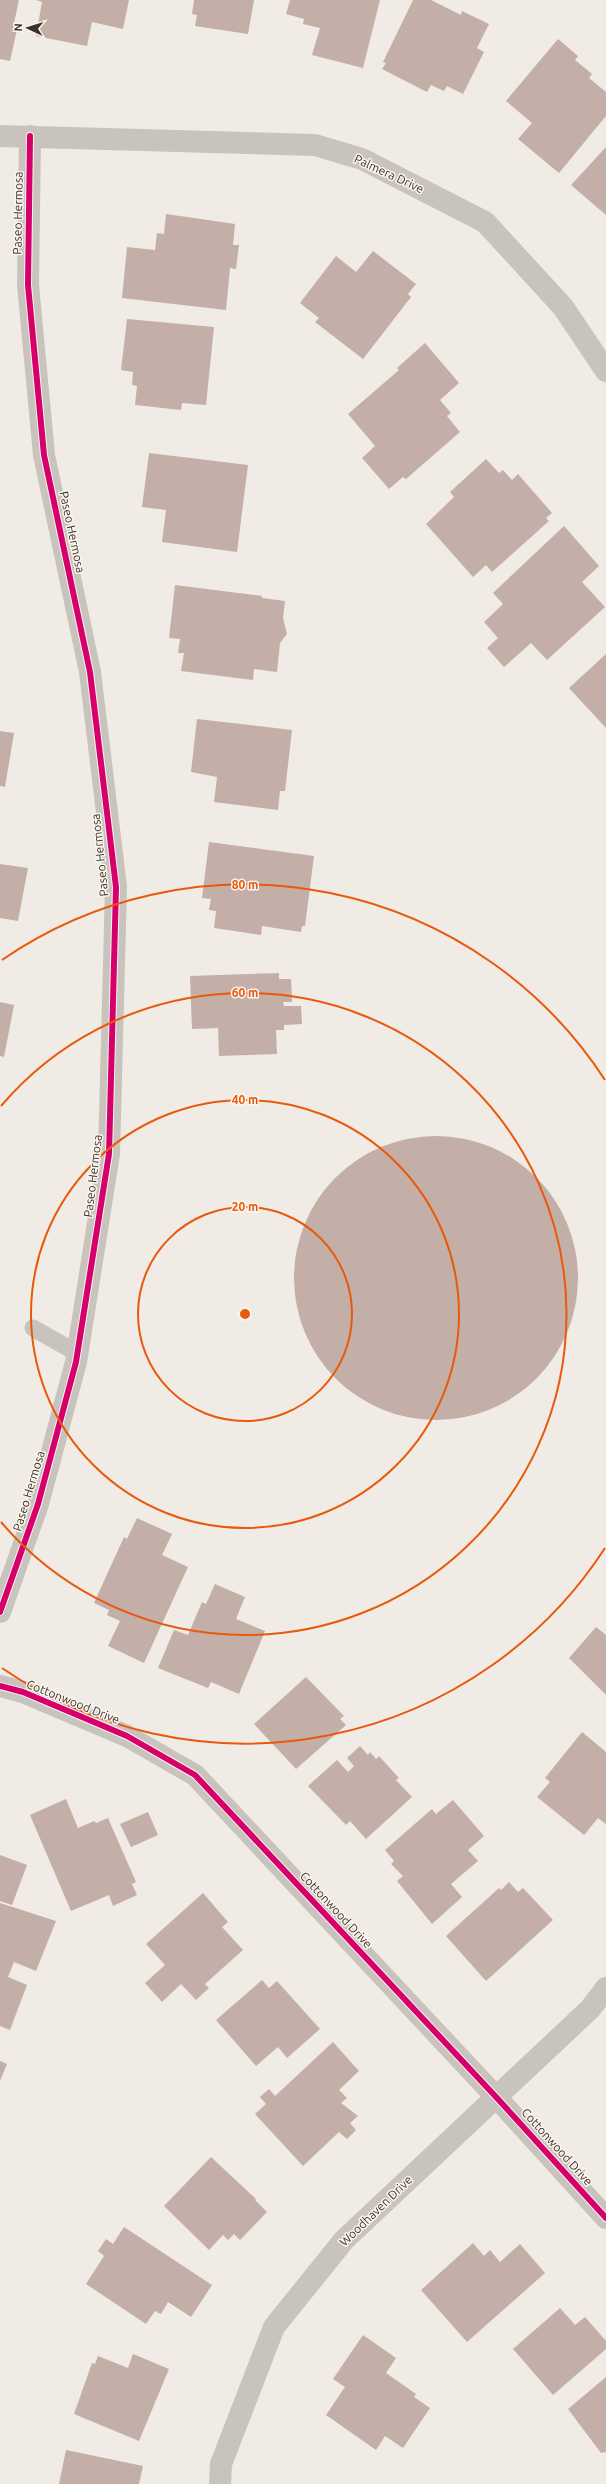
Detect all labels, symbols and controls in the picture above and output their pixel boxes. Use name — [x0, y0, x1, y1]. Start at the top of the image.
north arrow — [8, 8, 48, 48]
text: N — [12, 23, 24, 32]
street label: Palmera Drive — [352, 152, 426, 195]
street label: Paseo Hermosa — [10, 171, 25, 255]
street label: Paseo Hermosa — [57, 490, 87, 574]
street label: Paseo Hermosa — [89, 813, 110, 897]
text: 80 m — [232, 878, 258, 891]
text: 60 m — [232, 986, 258, 999]
text: 40 m — [232, 1093, 258, 1106]
street label: Paseo Hermosa — [81, 1134, 104, 1218]
text: 20 m — [232, 1200, 258, 1213]
centre of rings — [238, 1307, 252, 1321]
street label: Paseo Hermosa — [10, 1449, 47, 1533]
street label: Cottonwood Drive — [25, 1677, 122, 1726]
street label: Cottonwood Drive — [298, 1869, 375, 1950]
street label: Cottonwood Drive — [519, 2105, 595, 2188]
street label: Woodhaven Drive — [337, 2173, 414, 2248]

